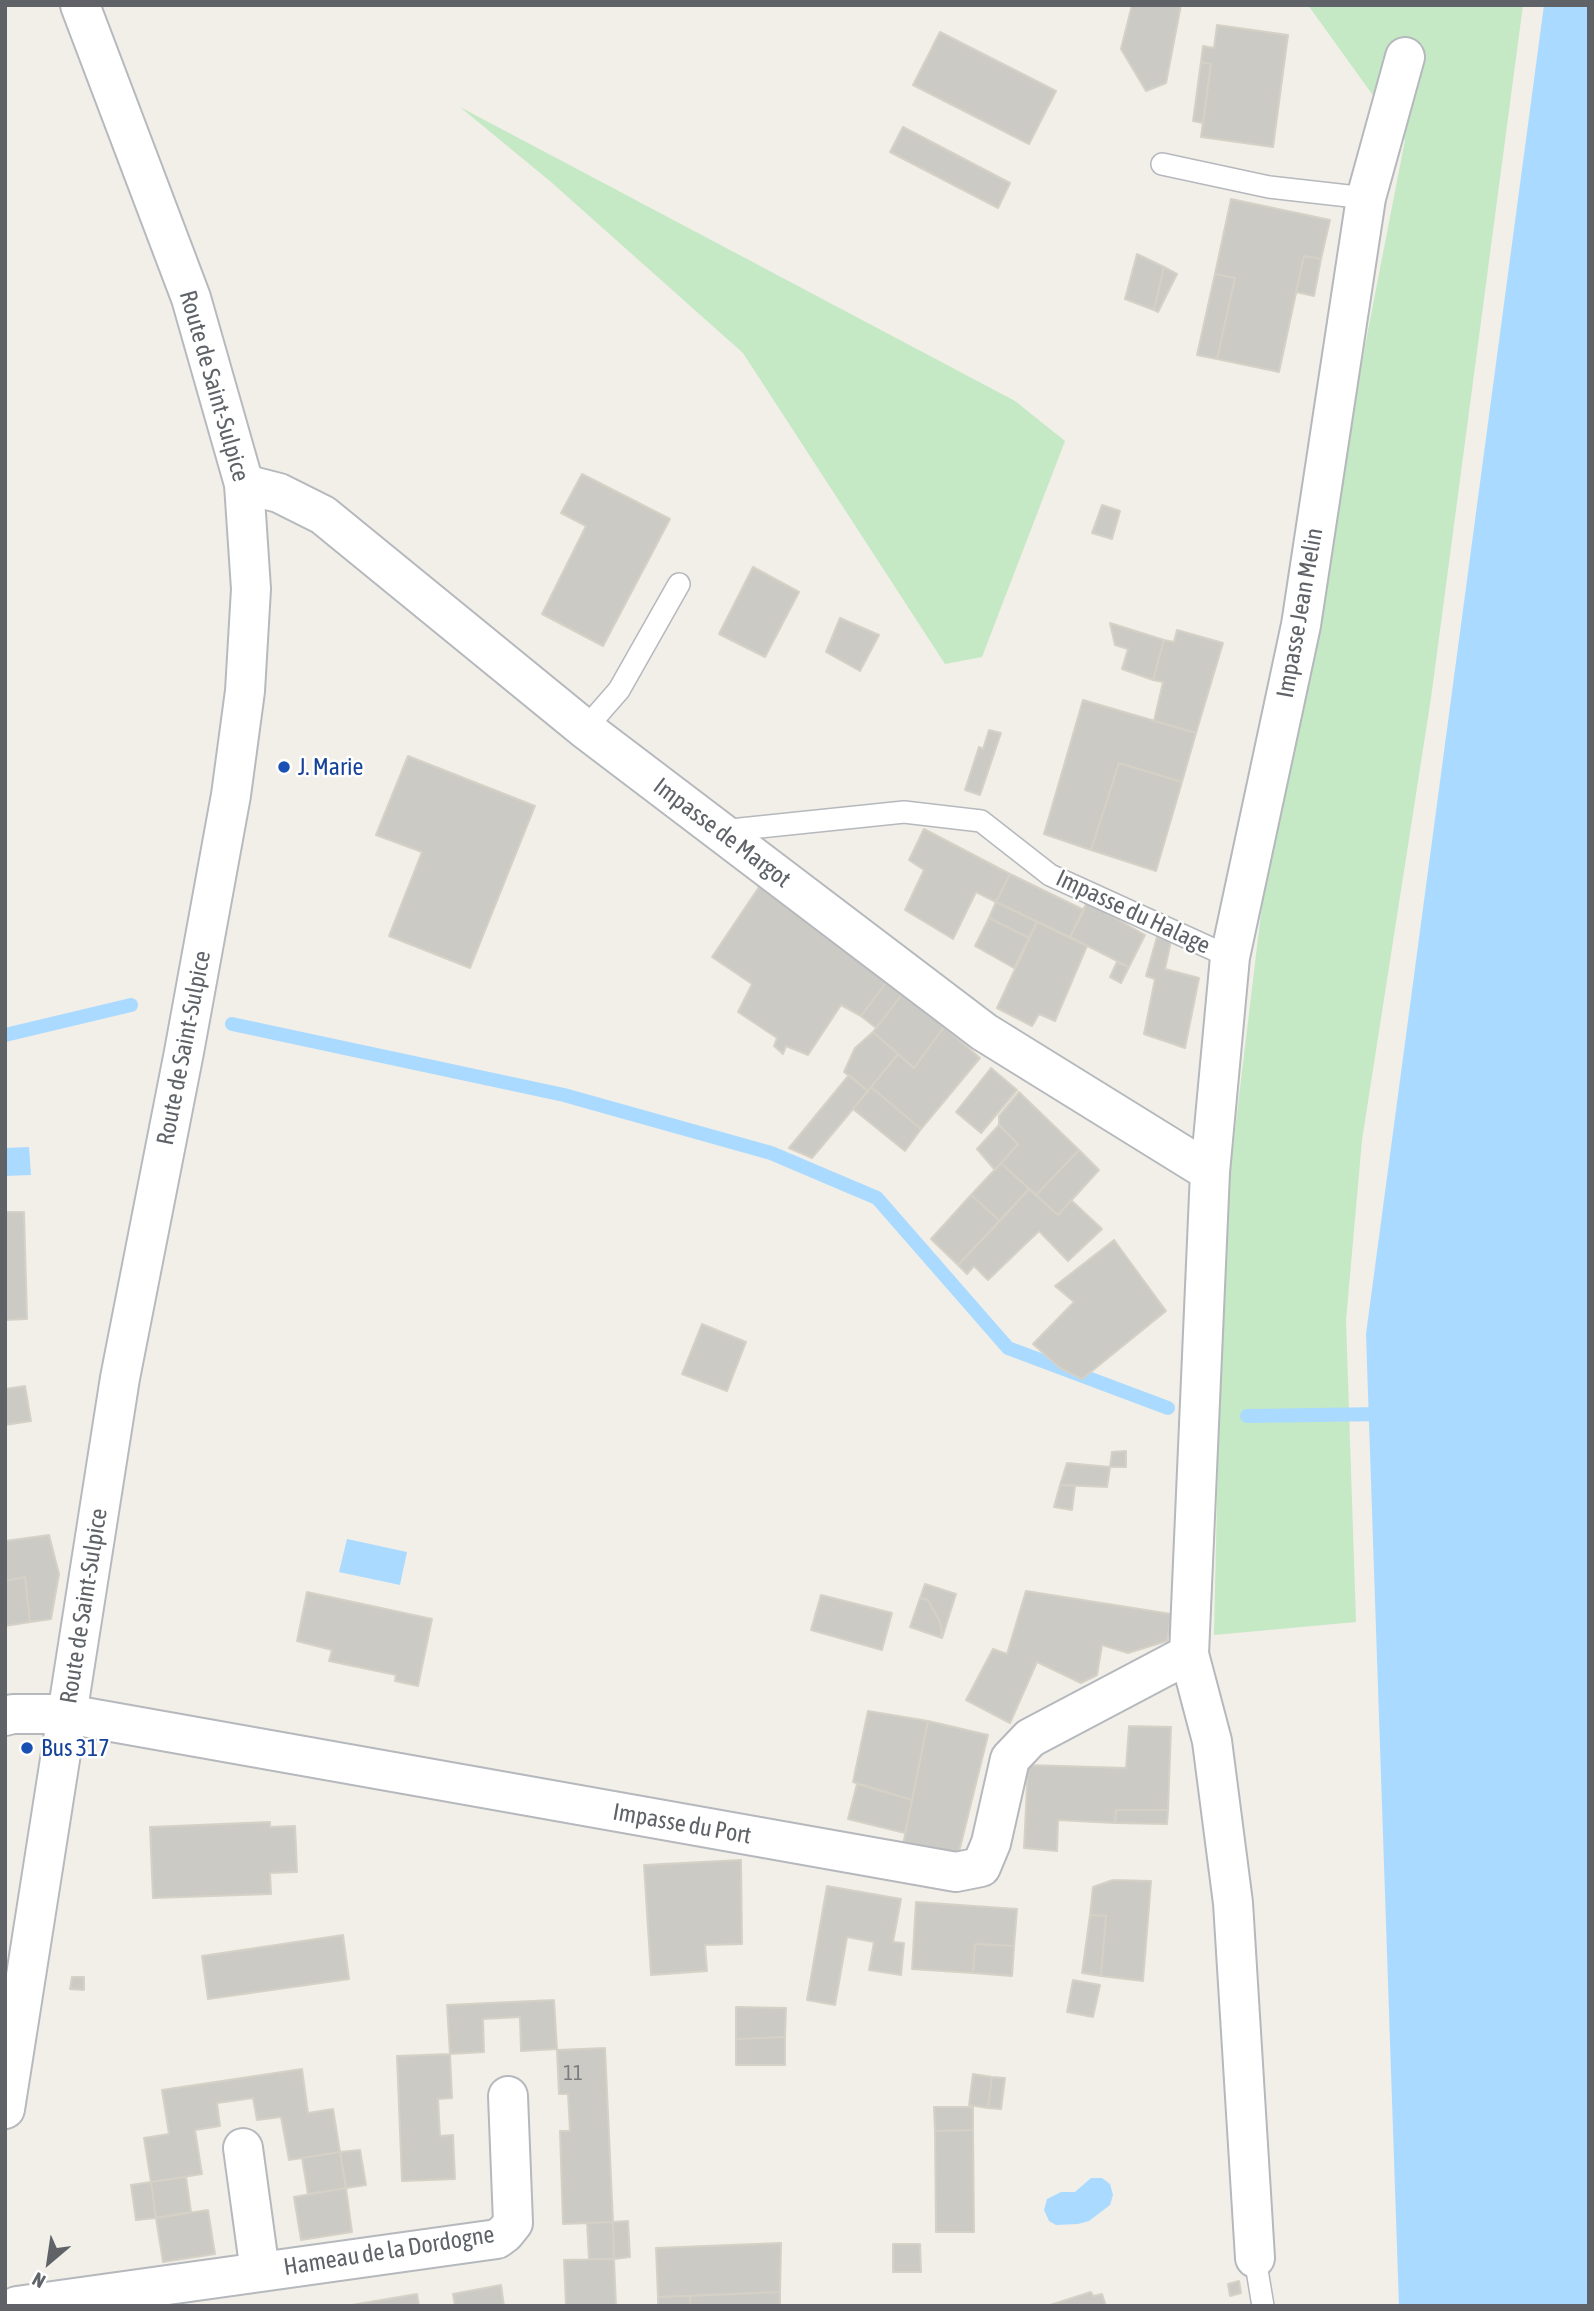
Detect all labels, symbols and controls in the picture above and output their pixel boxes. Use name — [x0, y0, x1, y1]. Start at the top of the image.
street label: Route de Saint-Sulpice — [173, 287, 255, 485]
street label: Impasse Jean Melin — [1271, 526, 1329, 700]
place label: J. Marie — [298, 753, 363, 781]
marker: J. Marie — [276, 759, 292, 775]
street label: Impasse de Margot — [648, 772, 796, 894]
street label: Impasse du Halage — [1051, 864, 1215, 960]
street label: Route de Saint-Sulpice — [151, 948, 217, 1148]
street label: Route de Saint-Sulpice — [54, 1506, 114, 1706]
place label: Bus 317 — [41, 1734, 110, 1762]
marker: Bus 317 — [19, 1740, 35, 1756]
street label: Impasse du Port — [611, 1798, 753, 1850]
house number: 11 — [563, 2060, 583, 2086]
street label: Hameau de la Dordogne — [282, 2220, 496, 2282]
north arrow — [14, 2227, 84, 2297]
text: N — [29, 2268, 49, 2293]

